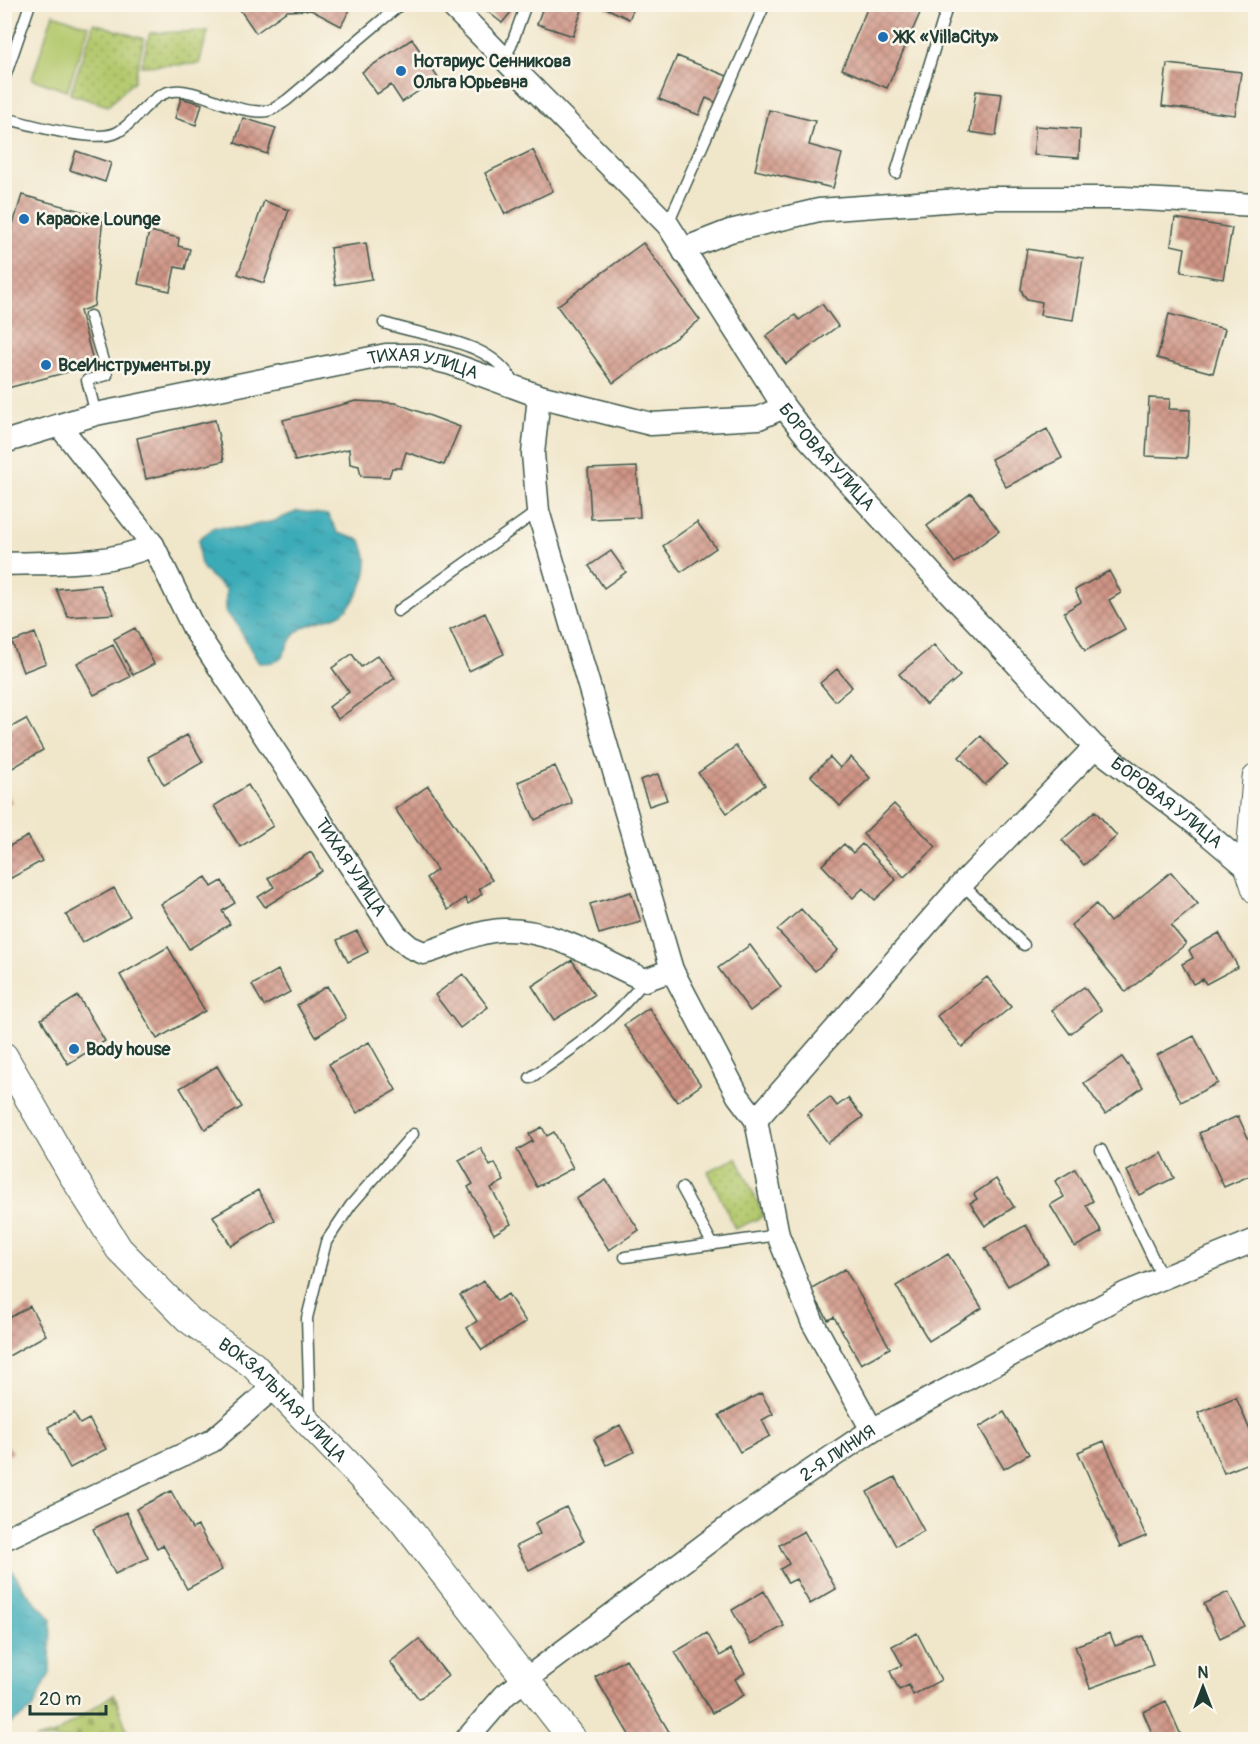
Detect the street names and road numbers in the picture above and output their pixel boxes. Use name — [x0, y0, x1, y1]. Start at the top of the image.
street label: ТИХАЯ УЛИЦА — [365, 344, 482, 385]
street label: БОРОВАЯ УЛИЦА — [773, 399, 880, 516]
street label: БОРОВАЯ УЛИЦА — [1106, 752, 1227, 854]
street label: ТИХАЯ УЛИЦА — [310, 814, 392, 921]
street label: ВОКЗАЛЬНАЯ УЛИЦА — [213, 1333, 352, 1468]
street label: 2-Я ЛИНИЯ — [796, 1420, 880, 1487]

